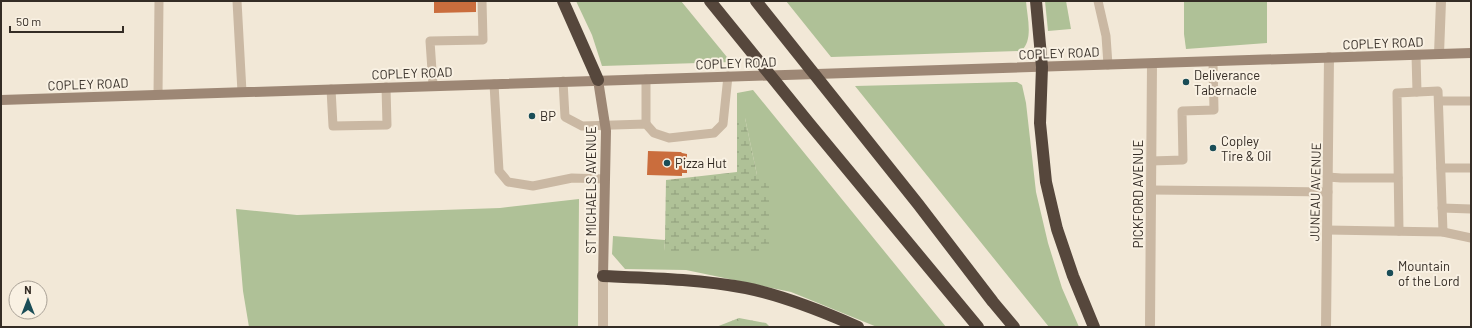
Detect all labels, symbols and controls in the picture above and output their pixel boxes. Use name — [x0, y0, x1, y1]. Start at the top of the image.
scale bar — [10, 8, 123, 34]
text: 50 m — [16, 14, 41, 28]
street label: COPLEY ROAD — [1342, 34, 1424, 52]
street label: COPLEY ROAD — [1018, 44, 1100, 62]
street label: COPLEY ROAD — [695, 54, 777, 72]
street label: COPLEY ROAD — [371, 64, 453, 82]
place label: Deliverance Tabernacle — [1194, 67, 1260, 98]
street label: COPLEY ROAD — [47, 75, 129, 93]
marker: Deliverance Tabernacle — [1181, 77, 1191, 87]
place label: BP — [540, 108, 556, 124]
marker: BP — [527, 111, 537, 121]
street label: ST MICHAELS AVENUE — [583, 126, 599, 254]
place label: Copley Tire & Oil — [1221, 133, 1271, 164]
street label: PICKFORD AVENUE — [1130, 140, 1146, 248]
street label: JUNEAU AVENUE — [1306, 142, 1324, 242]
marker: Copley Tire & Oil — [1208, 143, 1218, 153]
place label: Pizza Hut — [675, 155, 727, 171]
marker: Pizza Hut — [662, 158, 672, 168]
place label: Mountain of the Lord — [1398, 258, 1460, 289]
marker: Mountain of the Lord — [1385, 268, 1395, 278]
north arrow — [8, 280, 48, 320]
text: N — [24, 283, 32, 296]

